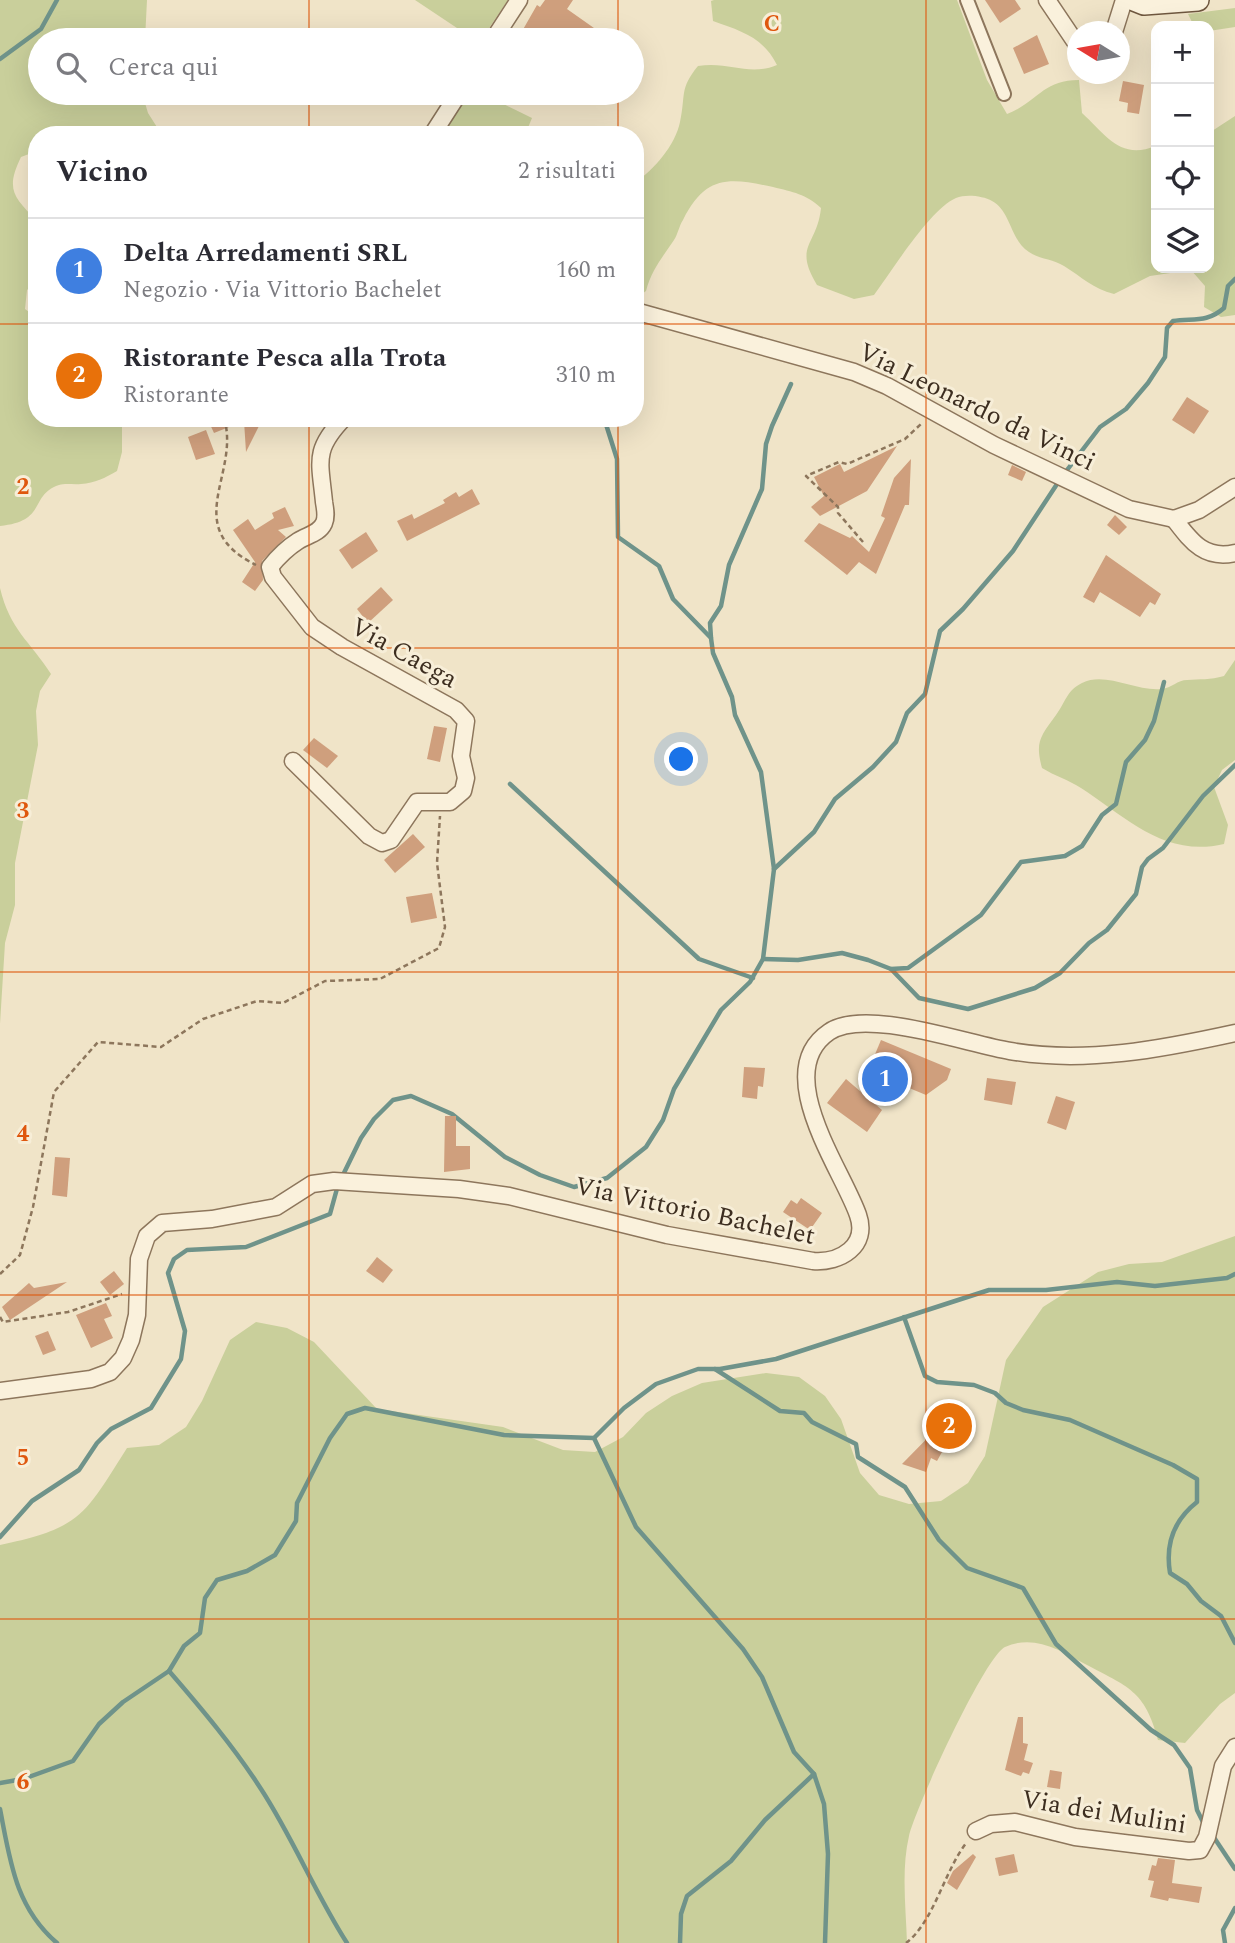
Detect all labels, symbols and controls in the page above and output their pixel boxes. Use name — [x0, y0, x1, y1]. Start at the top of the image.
text: C — [764, 7, 780, 42]
north arrow — [1067, 21, 1130, 84]
map controls — [1151, 21, 1214, 273]
button: + — [1151, 21, 1214, 84]
search box — [28, 28, 644, 105]
text: Cerca qui — [108, 47, 219, 87]
icon: search — [52, 48, 90, 86]
button: − — [1151, 84, 1214, 147]
button: locate — [1151, 147, 1214, 210]
text: Vicino — [56, 149, 148, 195]
text: 2 risultati — [518, 154, 616, 189]
button: layers — [1151, 210, 1214, 273]
text: Delta Arredamenti SRL — [123, 233, 408, 273]
text: 1 — [73, 253, 85, 288]
text: 160 m — [556, 253, 616, 288]
text: Negozio · Via Vittorio Bachelet — [123, 273, 442, 308]
street label: Via Leonardo da Vinci — [852, 332, 1102, 482]
text: Ristorante Pesca alla Trota — [123, 338, 446, 378]
text: 2 — [73, 358, 85, 393]
text: 310 m — [556, 358, 616, 393]
text: Ristorante — [123, 378, 229, 413]
text: 2 — [17, 470, 30, 505]
street label: Via Caega — [343, 607, 465, 699]
your location — [664, 742, 698, 776]
text: 3 — [17, 794, 30, 829]
pin: 1 — [862, 1053, 908, 1105]
text: 4 — [17, 1117, 30, 1152]
street label: Via Vittorio Bachelet — [571, 1166, 819, 1256]
pin: 2 — [926, 1400, 972, 1452]
text: 5 — [17, 1441, 29, 1476]
text: 6 — [17, 1765, 30, 1800]
street label: Via dei Mulini — [1018, 1779, 1190, 1845]

